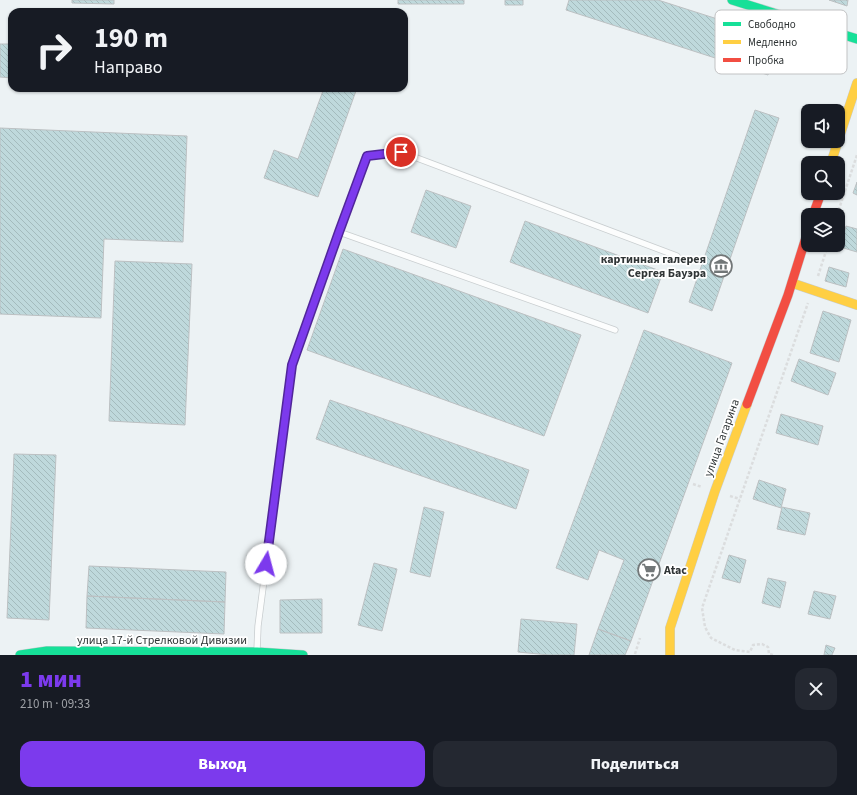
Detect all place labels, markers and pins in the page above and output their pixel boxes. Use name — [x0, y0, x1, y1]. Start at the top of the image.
pin — [384, 135, 418, 169]
place label: картинная галерея Сергея Бауэра — [601, 251, 706, 282]
museum icon: картинная галерея Сергея Бауэра — [708, 253, 734, 279]
supermarket icon: Atac — [636, 557, 662, 583]
place label: Atac — [663, 562, 687, 579]

